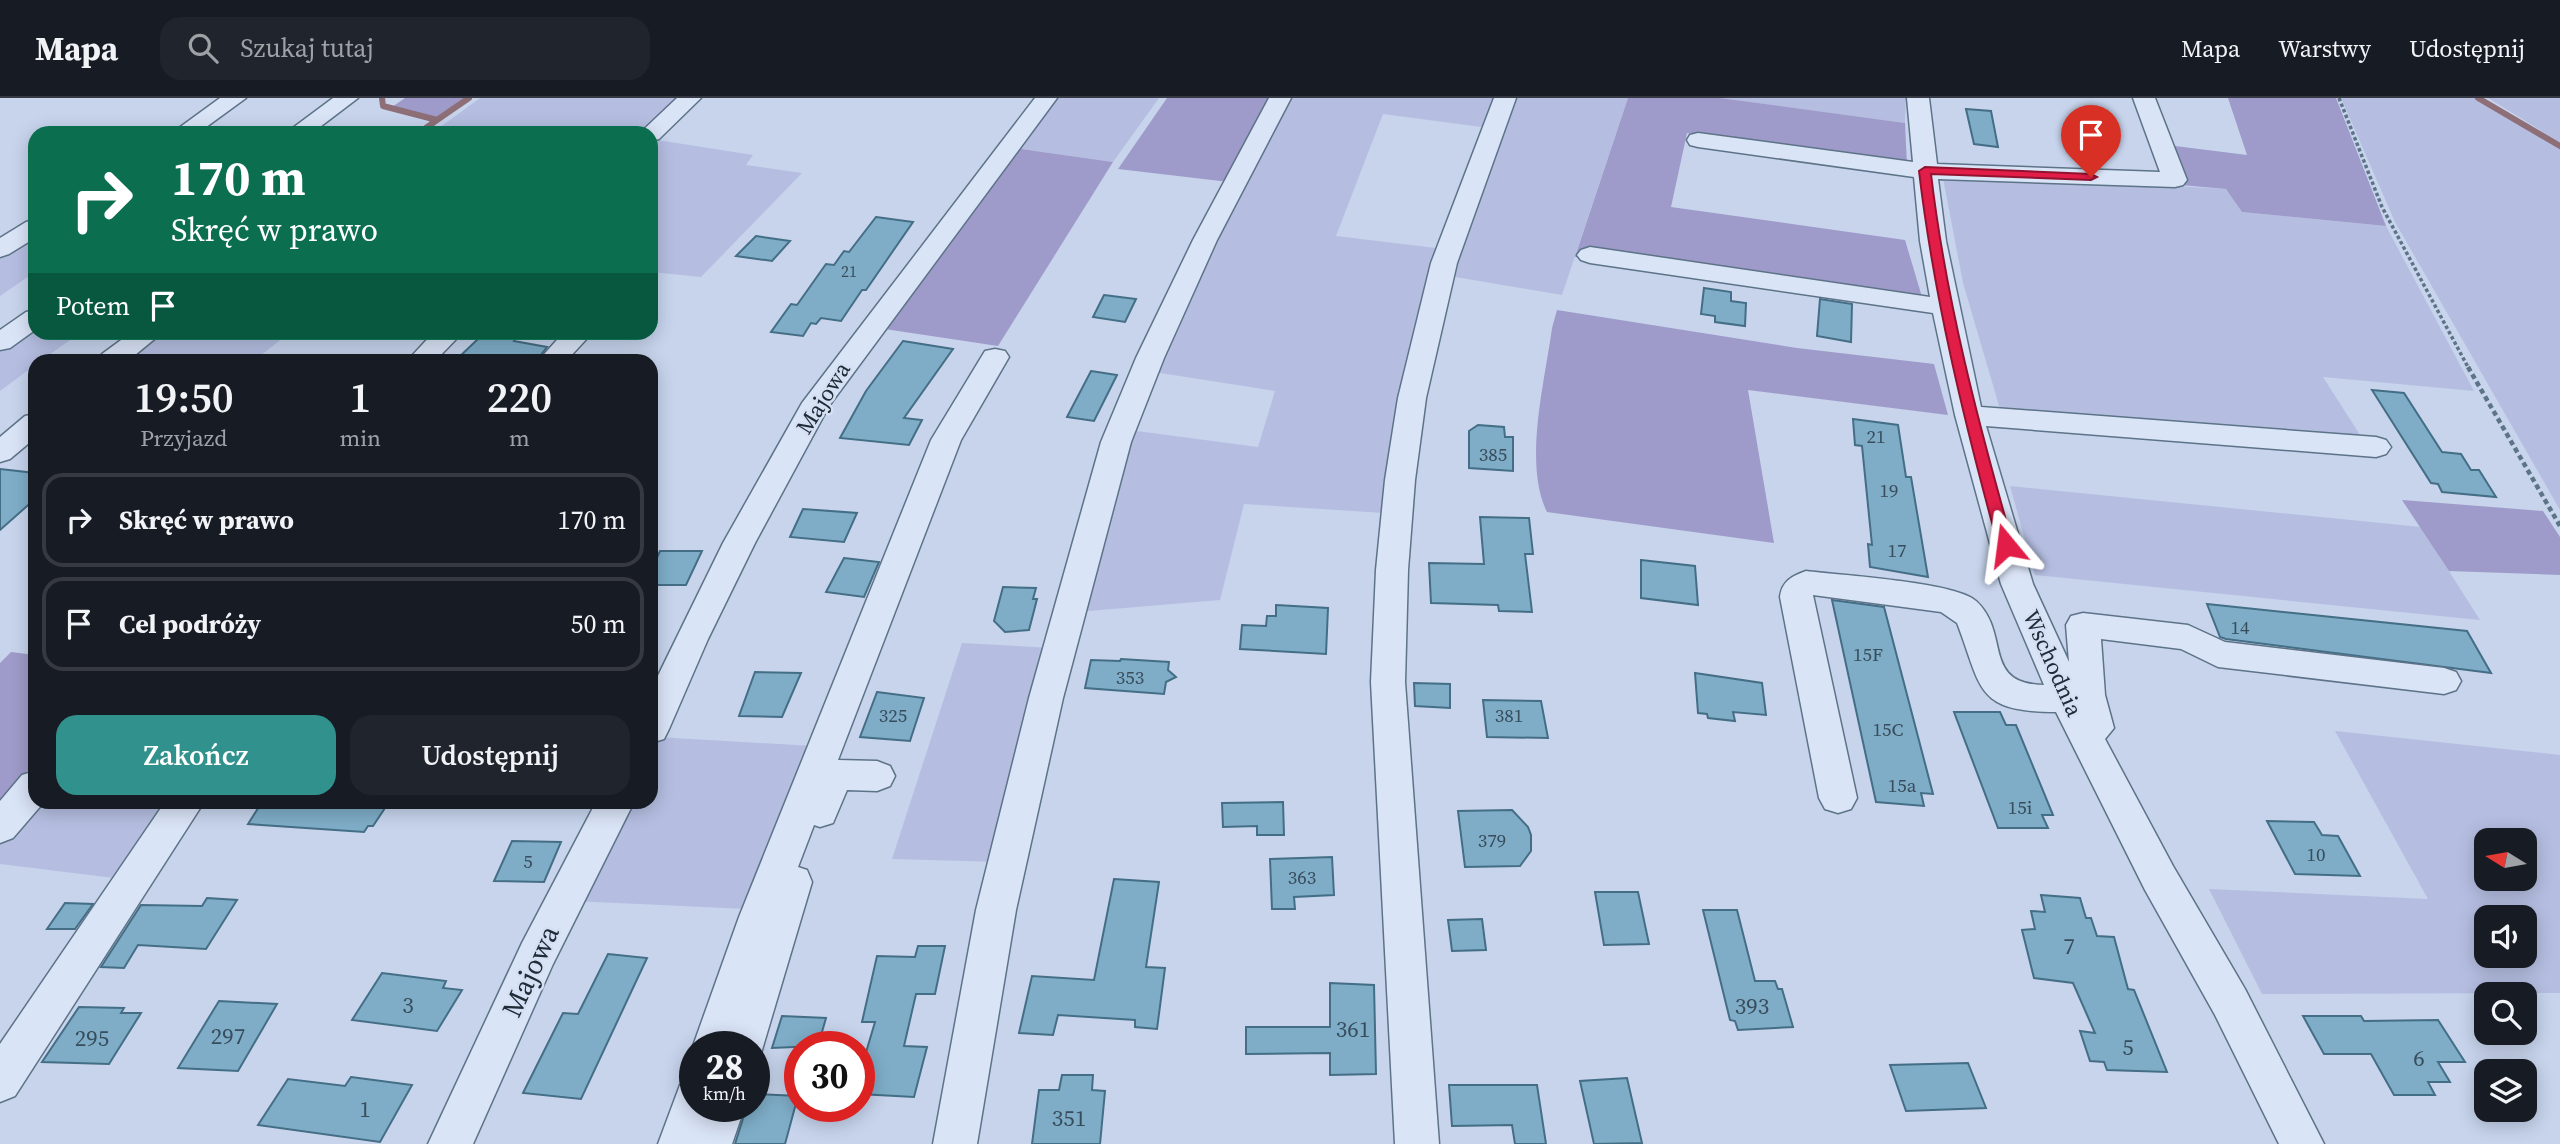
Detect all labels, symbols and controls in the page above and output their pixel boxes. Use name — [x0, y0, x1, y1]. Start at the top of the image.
search box — [160, 17, 650, 80]
text: Mapa — [35, 26, 118, 71]
icon: search — [184, 29, 222, 67]
text: Szukaj tutaj — [240, 30, 374, 66]
text: Mapa — [2181, 32, 2240, 65]
text: Warstwy — [2278, 32, 2371, 65]
text: Udostępnij — [2409, 32, 2525, 65]
pin — [2061, 105, 2121, 177]
icon: arrive — [2072, 116, 2110, 154]
text: 170 m — [171, 144, 306, 211]
icon: right — [56, 154, 147, 245]
text: Skręć w prawo — [171, 208, 378, 252]
house number: 21 — [841, 260, 857, 282]
icon: arrive — [144, 287, 182, 325]
text: Potem — [56, 288, 130, 324]
street label: Majowa — [788, 355, 858, 440]
text: 19:50 — [134, 368, 234, 426]
text: 1 — [349, 368, 371, 426]
text: 220 — [487, 368, 552, 426]
text: Przyjazd — [140, 422, 227, 454]
text: min — [339, 422, 381, 454]
text: m — [509, 422, 530, 454]
house number: 21 — [1866, 423, 1886, 449]
house number: 385 — [1479, 441, 1507, 467]
house number: 19 — [1879, 477, 1899, 503]
icon: right — [60, 501, 98, 539]
text: Skręć w prawo — [119, 502, 294, 538]
text: 170 m — [558, 502, 626, 538]
position arrow — [1969, 508, 2043, 582]
house number: 17 — [1887, 537, 1907, 563]
icon: arrive — [60, 605, 98, 643]
street label: Wschodnia — [2015, 605, 2091, 722]
text: Cel podróży — [119, 606, 261, 642]
text: 50 m — [571, 606, 626, 642]
house number: 14 — [2230, 614, 2250, 640]
house number: 15F — [1853, 641, 1883, 667]
house number: 353 — [1116, 664, 1144, 690]
house number: 325 — [879, 702, 907, 728]
house number: 381 — [1495, 702, 1523, 728]
button: Zakończ — [56, 715, 336, 795]
button: Udostępnij — [350, 715, 630, 795]
house number: 15C — [1873, 716, 1904, 742]
house number: 15a — [1888, 772, 1917, 798]
house number: 15i — [2008, 794, 2033, 820]
house number: 379 — [1478, 827, 1506, 853]
north arrow — [2474, 828, 2538, 891]
map controls — [2474, 828, 2537, 1122]
house number: 10 — [2306, 841, 2326, 867]
house number: 5 — [523, 848, 533, 874]
house number: 363 — [1288, 864, 1316, 890]
button: sound — [2474, 905, 2537, 968]
street label: Majowa — [492, 918, 568, 1023]
house number: 7 — [2063, 930, 2075, 962]
button: search — [2474, 982, 2537, 1045]
house number: 3 — [402, 989, 414, 1021]
house number: 393 — [1735, 990, 1769, 1022]
house number: 361 — [1336, 1013, 1370, 1045]
house number: 297 — [211, 1020, 245, 1052]
house number: 295 — [75, 1022, 109, 1054]
speed limit sign: 30 — [784, 1031, 875, 1122]
house number: 5 — [2122, 1031, 2134, 1063]
house number: 6 — [2413, 1042, 2425, 1074]
text: 28 — [706, 1043, 743, 1091]
button: layers — [2474, 1059, 2537, 1122]
text: km/h — [703, 1081, 746, 1106]
house number: 1 — [359, 1093, 371, 1125]
house number: 351 — [1052, 1102, 1086, 1134]

